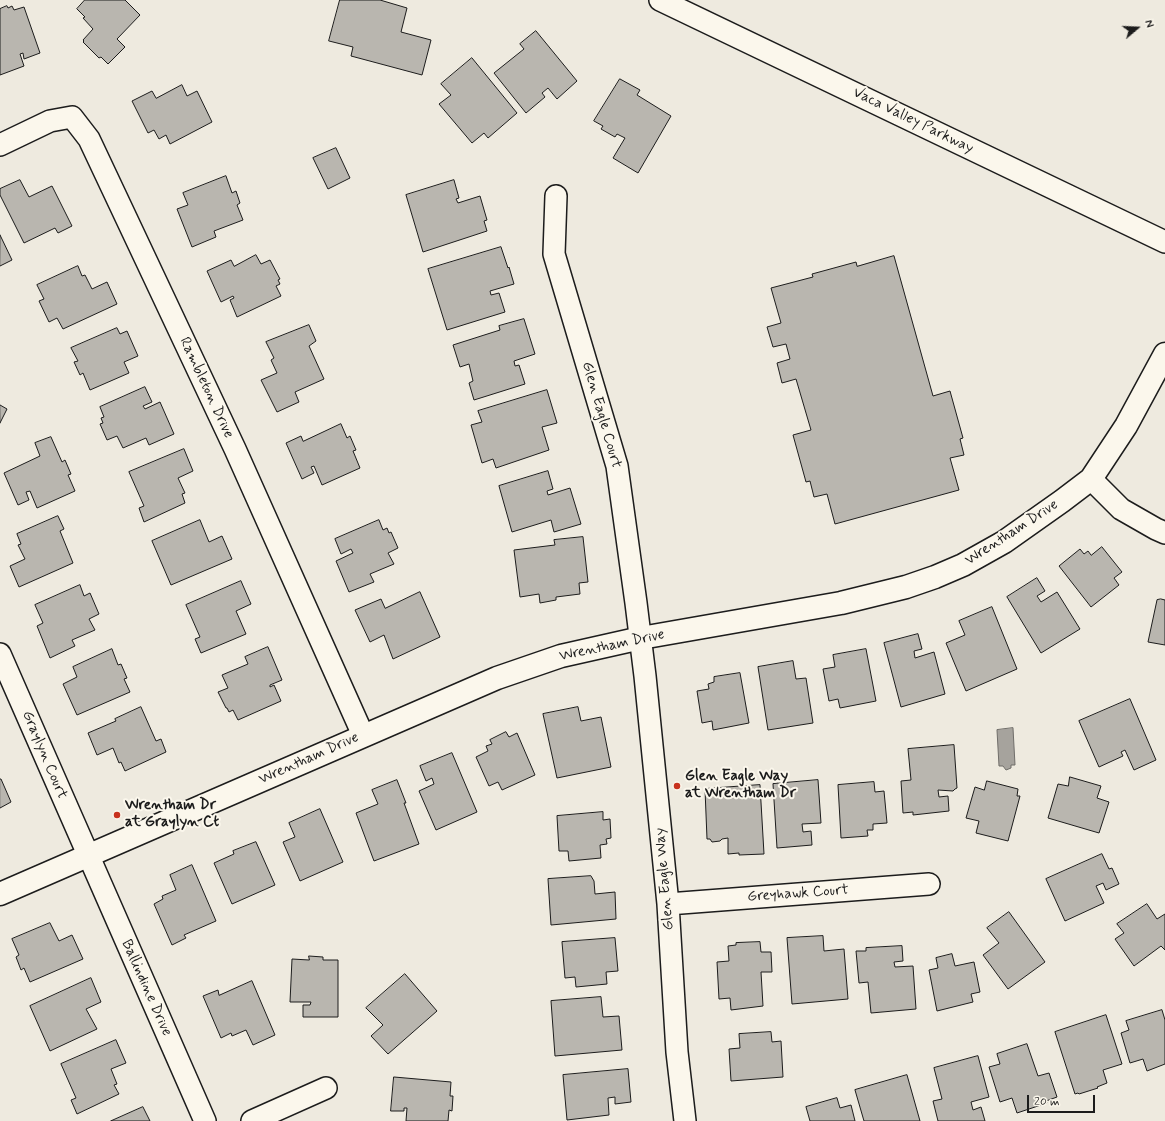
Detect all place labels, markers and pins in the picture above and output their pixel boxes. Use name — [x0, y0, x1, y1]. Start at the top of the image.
place label: Glen Eagle Way at Wrentham Dr — [685, 768, 796, 803]
marker: Glen Eagle Way at Wrentham Dr — [672, 781, 682, 791]
place label: Wrentham Dr at Graylyn Ct — [125, 797, 219, 832]
marker: Wrentham Dr at Graylyn Ct — [112, 810, 122, 820]

